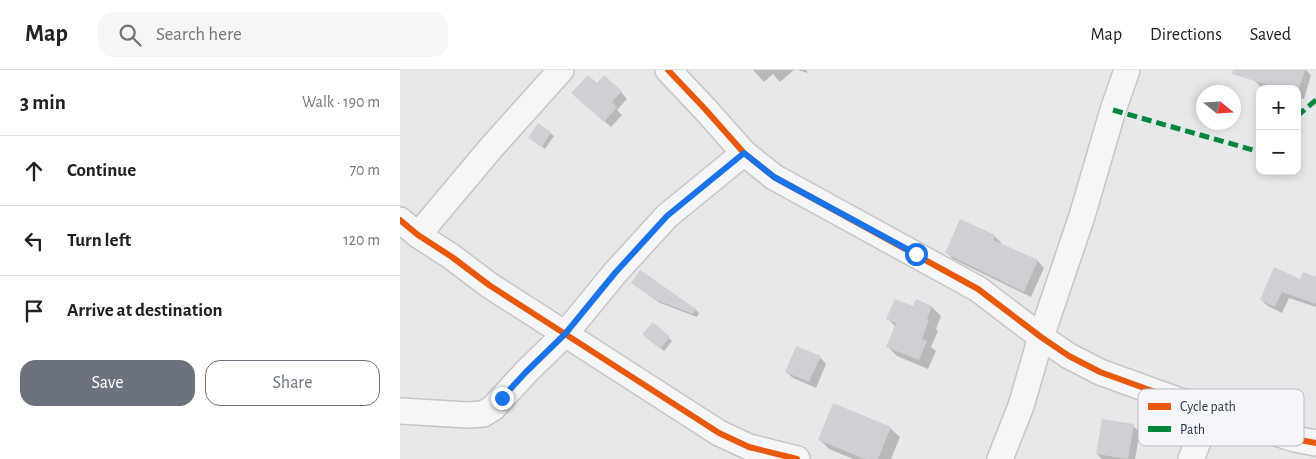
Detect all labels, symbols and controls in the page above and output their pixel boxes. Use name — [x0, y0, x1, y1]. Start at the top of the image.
search box — [98, 12, 448, 57]
icon: search — [116, 21, 144, 49]
text: Map — [25, 22, 68, 46]
text: Search here — [156, 25, 242, 44]
text: Map — [1091, 26, 1122, 44]
text: Directions — [1150, 26, 1222, 44]
text: Saved — [1250, 26, 1291, 44]
north arrow — [1196, 85, 1241, 130]
map controls — [1256, 85, 1301, 175]
button: + — [1256, 85, 1301, 130]
text: 3 min — [20, 92, 66, 113]
text: Walk · 190 m — [302, 94, 380, 110]
button: − — [1256, 130, 1301, 175]
icon: ahead — [20, 157, 48, 185]
text: Continue — [67, 161, 136, 180]
text: 70 m — [349, 162, 380, 178]
icon: left — [20, 227, 48, 255]
text: Turn left — [67, 231, 131, 250]
text: 120 m — [343, 232, 380, 248]
route start — [905, 243, 928, 266]
icon: arrive — [20, 297, 48, 325]
text: Arrive at destination — [67, 301, 223, 320]
button: Save — [20, 360, 195, 406]
button: Share — [205, 360, 380, 406]
route end — [491, 387, 514, 410]
legend — [1138, 389, 1304, 446]
text: Cycle path — [1180, 400, 1236, 414]
text: Path — [1180, 423, 1205, 437]

